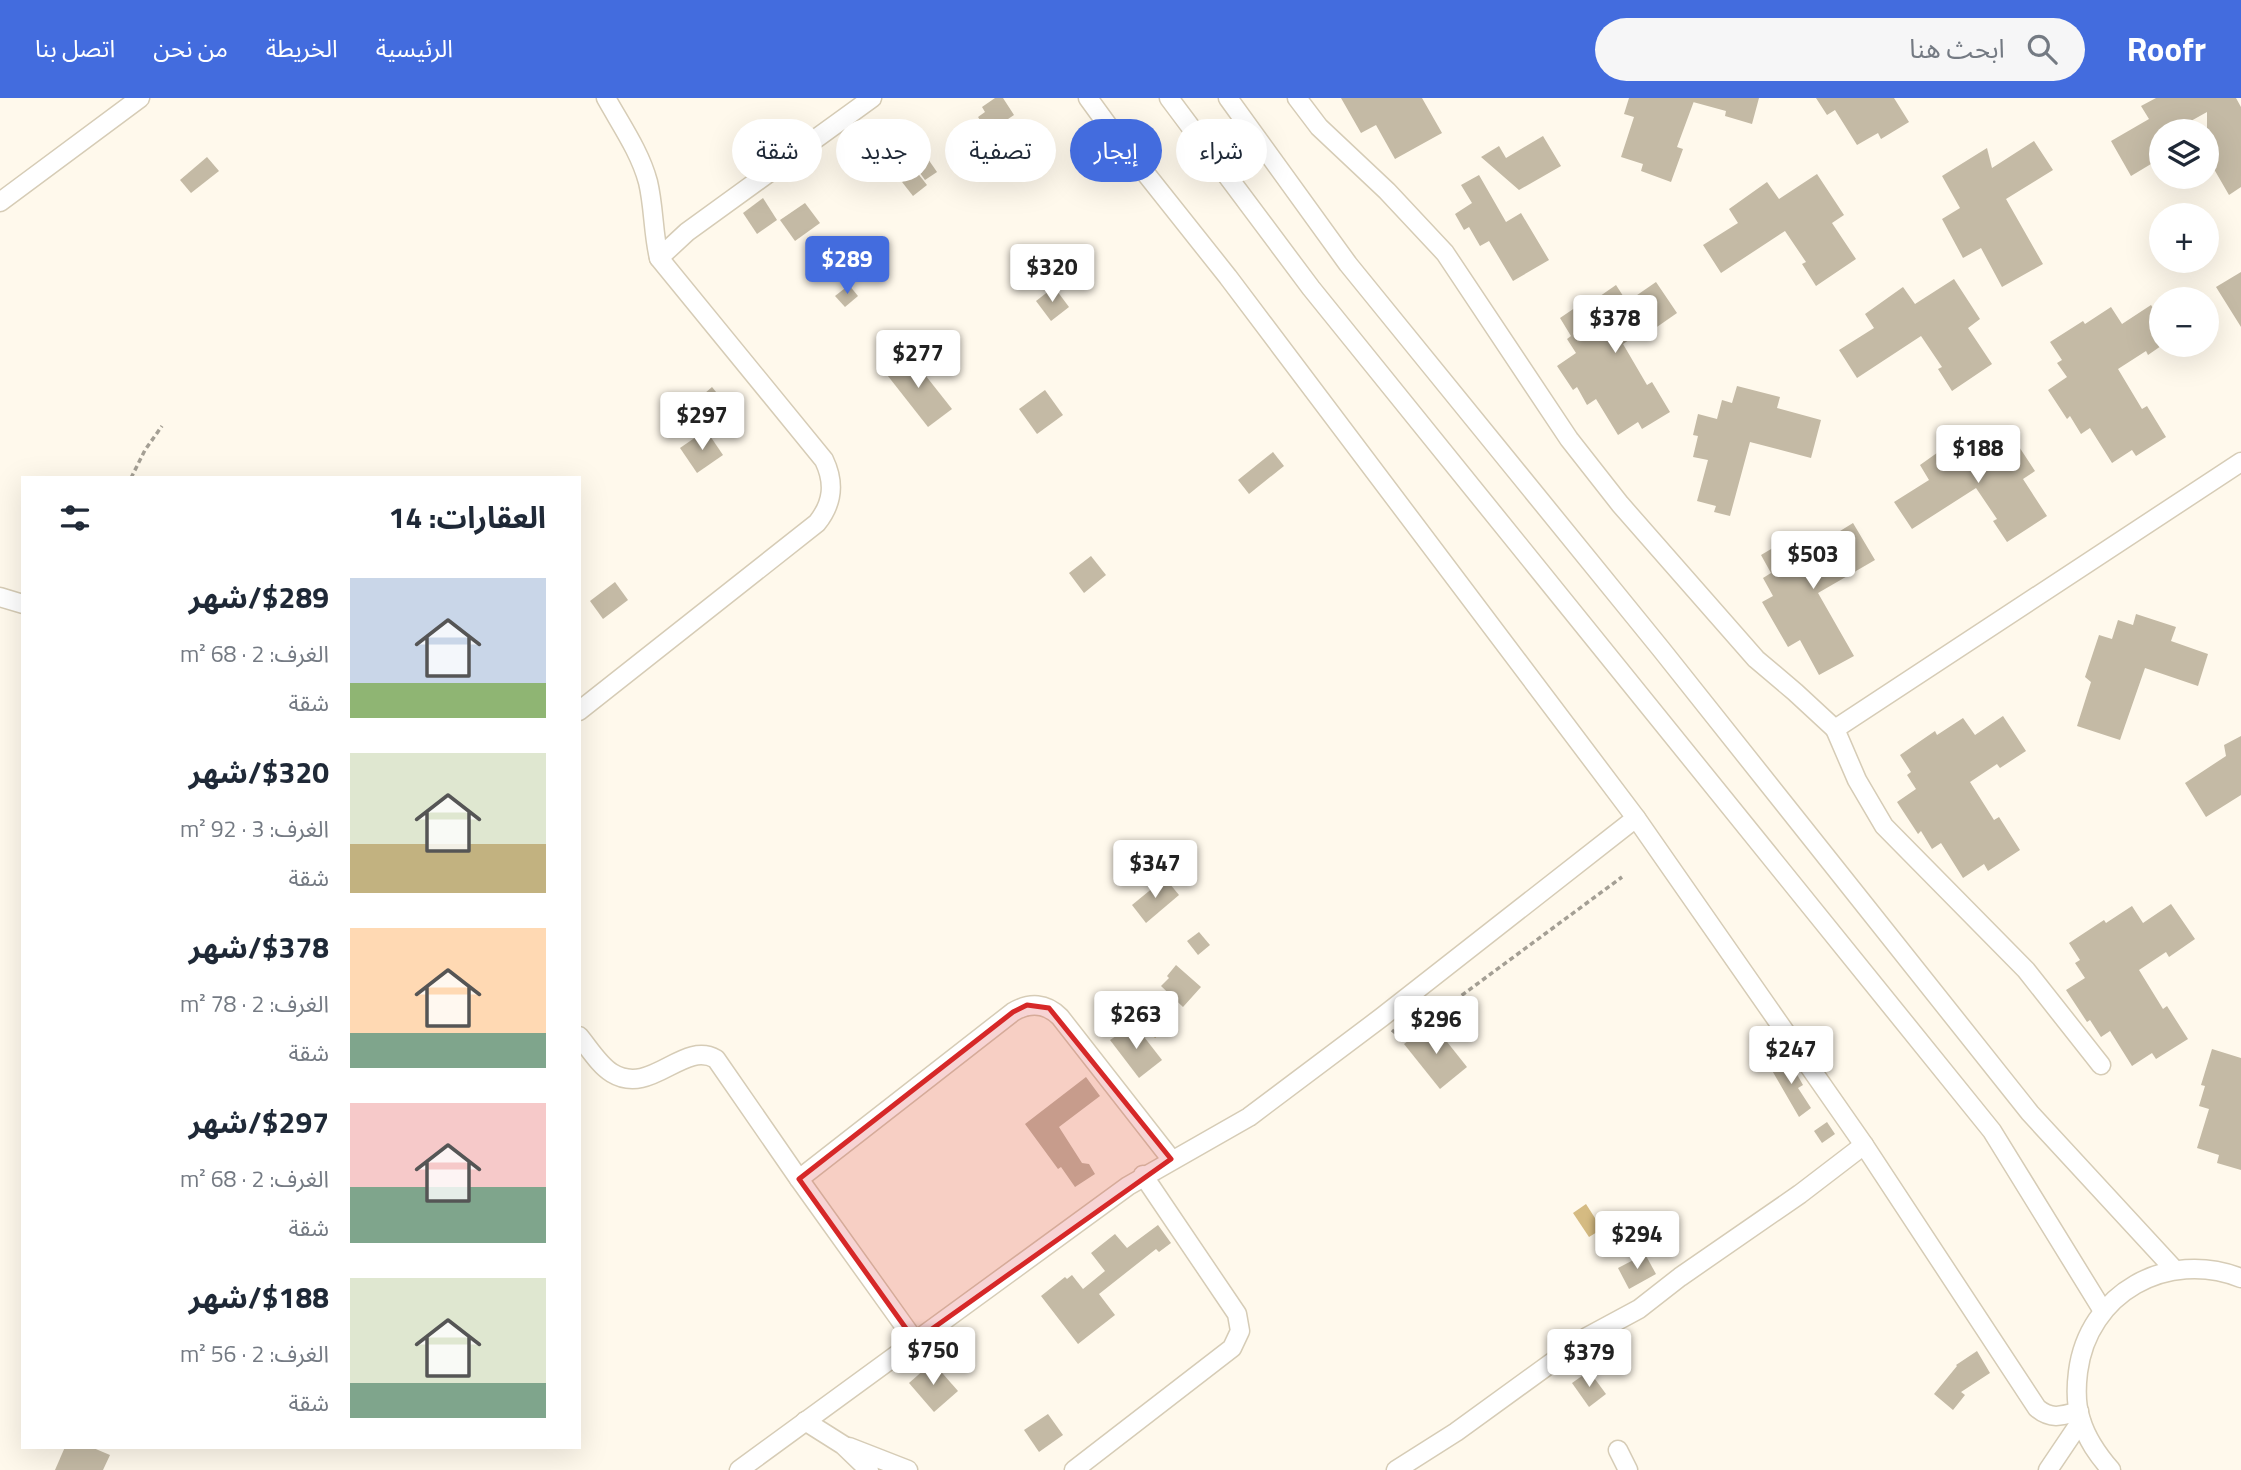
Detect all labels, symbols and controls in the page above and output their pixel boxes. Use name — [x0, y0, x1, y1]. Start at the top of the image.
search box — [1595, 18, 2085, 81]
text: Roofr — [2127, 24, 2206, 74]
text: ابحث هنا — [1909, 29, 2005, 68]
text: اتصل بنا — [35, 30, 115, 66]
text: من نحن — [153, 30, 228, 66]
text: الخريطة — [266, 30, 338, 66]
text: الرئيسية — [376, 30, 453, 66]
icon: search — [2023, 30, 2061, 68]
chip: شقة — [732, 119, 822, 182]
chip: جديد — [836, 119, 931, 182]
chip: تصفية — [945, 119, 1056, 182]
chip: إيجار — [1070, 119, 1162, 182]
chip: شراء — [1176, 119, 1267, 182]
map controls — [2149, 119, 2219, 357]
button: layers — [2149, 119, 2219, 189]
button: + — [2149, 203, 2219, 273]
pin: $289 — [806, 236, 888, 296]
text: $289 — [821, 241, 873, 276]
pin: $320 — [1011, 244, 1093, 304]
text: $320 — [1026, 249, 1078, 284]
button: − — [2149, 287, 2219, 357]
pin: $378 — [1574, 296, 1656, 355]
text: $378 — [1589, 300, 1641, 335]
pin: $277 — [877, 330, 959, 390]
text: $277 — [892, 335, 944, 370]
pin: $297 — [661, 392, 743, 452]
text: $297 — [676, 397, 728, 432]
pin: $188 — [1937, 426, 2019, 485]
text: $188 — [1952, 430, 2004, 465]
text: العقارات: 14 — [389, 494, 546, 540]
icon: filters — [56, 499, 94, 537]
pin: $503 — [1772, 532, 1854, 591]
text: $503 — [1787, 536, 1839, 571]
text: $289/شهر — [189, 574, 329, 620]
icon: home — [406, 606, 490, 690]
text: الغرف: 2 · 68 m² — [180, 636, 329, 671]
text: شقة — [288, 685, 329, 720]
text: $320/شهر — [189, 749, 329, 795]
icon: home — [406, 781, 490, 865]
text: الغرف: 3 · 92 m² — [180, 811, 329, 846]
pin: $347 — [1114, 840, 1196, 900]
text: $347 — [1129, 845, 1181, 880]
text: شقة — [288, 860, 329, 895]
text: $378/شهر — [189, 924, 329, 970]
icon: home — [406, 956, 490, 1040]
text: الغرف: 2 · 78 m² — [180, 986, 329, 1021]
pin: $263 — [1095, 992, 1177, 1051]
text: $263 — [1110, 996, 1162, 1031]
pin: $296 — [1395, 996, 1477, 1056]
text: $296 — [1410, 1001, 1462, 1036]
pin: $247 — [1750, 1026, 1832, 1086]
text: $247 — [1765, 1031, 1817, 1066]
text: شقة — [288, 1035, 329, 1070]
text: $297/شهر — [189, 1099, 329, 1145]
icon: home — [406, 1131, 490, 1215]
text: الغرف: 2 · 68 m² — [180, 1161, 329, 1196]
text: شقة — [288, 1210, 329, 1245]
pin: $294 — [1596, 1212, 1678, 1271]
text: $294 — [1611, 1216, 1663, 1251]
text: $188/شهر — [189, 1274, 329, 1320]
icon: home — [406, 1306, 490, 1390]
pin: $750 — [892, 1328, 974, 1387]
pin: $379 — [1548, 1330, 1630, 1389]
text: $750 — [907, 1332, 959, 1367]
text: $379 — [1563, 1334, 1615, 1369]
text: الغرف: 2 · 56 m² — [180, 1336, 329, 1371]
text: شقة — [288, 1385, 329, 1420]

